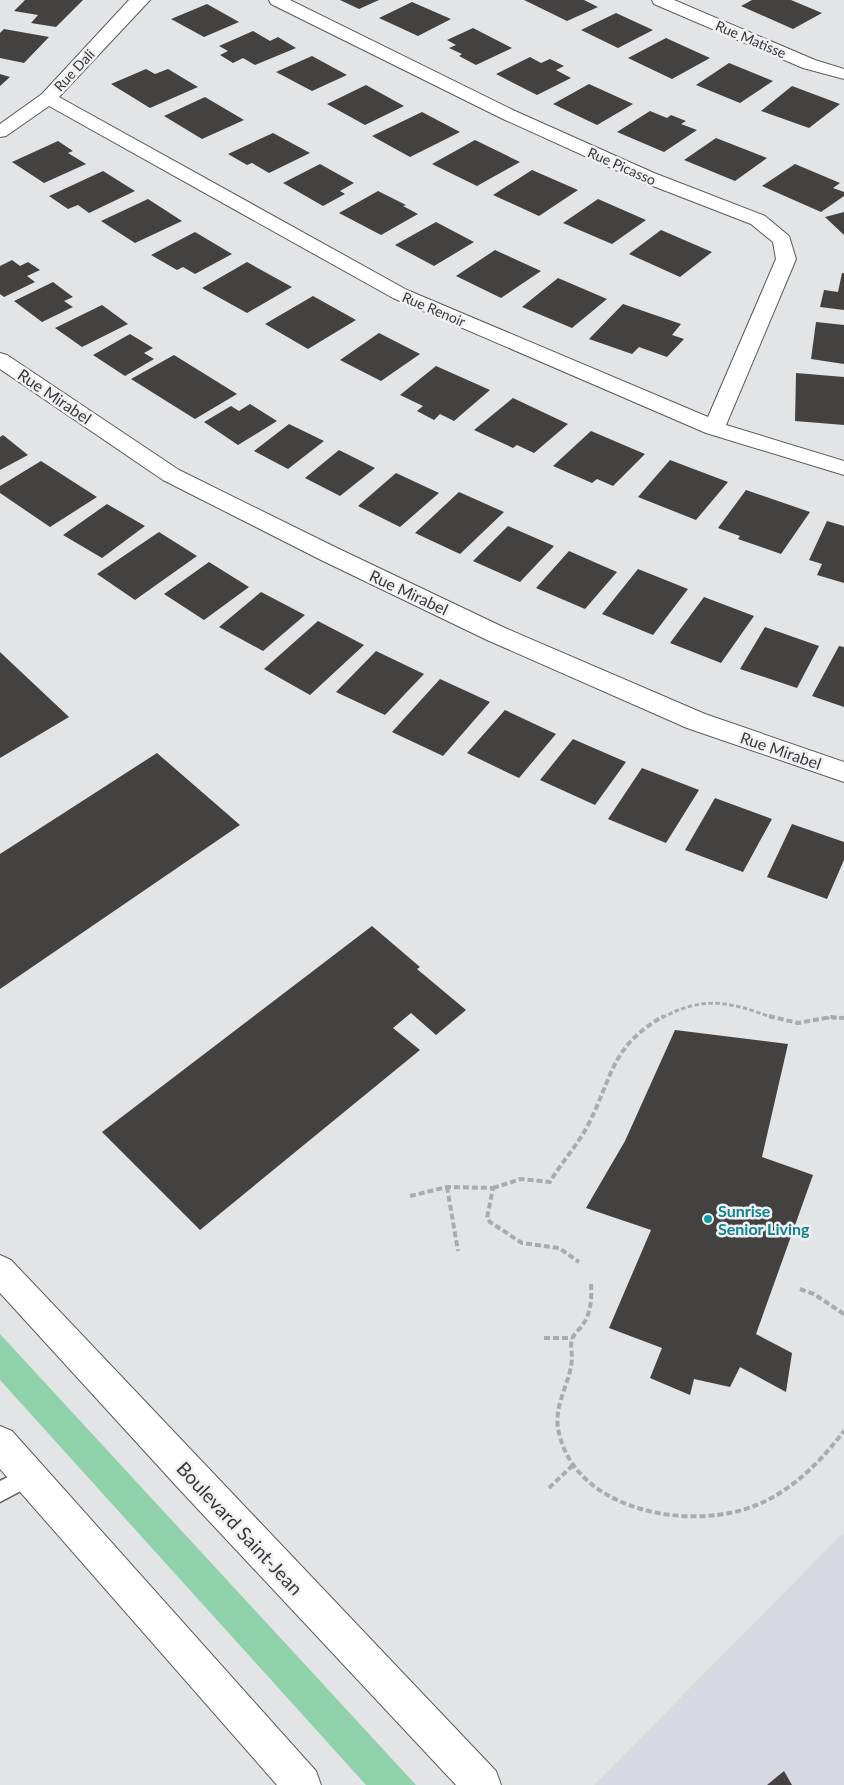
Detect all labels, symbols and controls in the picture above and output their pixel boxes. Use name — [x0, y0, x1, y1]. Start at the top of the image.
street label: Rue Matisse — [713, 17, 789, 61]
street label: Rue Dali — [50, 45, 98, 95]
street label: Rue Picasso — [585, 143, 659, 189]
street label: Rue Renoir — [400, 288, 468, 330]
street label: Rue Mirabel — [15, 364, 95, 428]
street label: Rue Mirabel — [367, 566, 451, 618]
street label: Rue Mirabel — [738, 727, 824, 773]
place label: Sunrise Senior Living — [718, 1201, 810, 1238]
marker: Sunrise Senior Living — [702, 1213, 714, 1225]
street label: Boulevard Saint-Jean — [172, 1456, 308, 1600]

